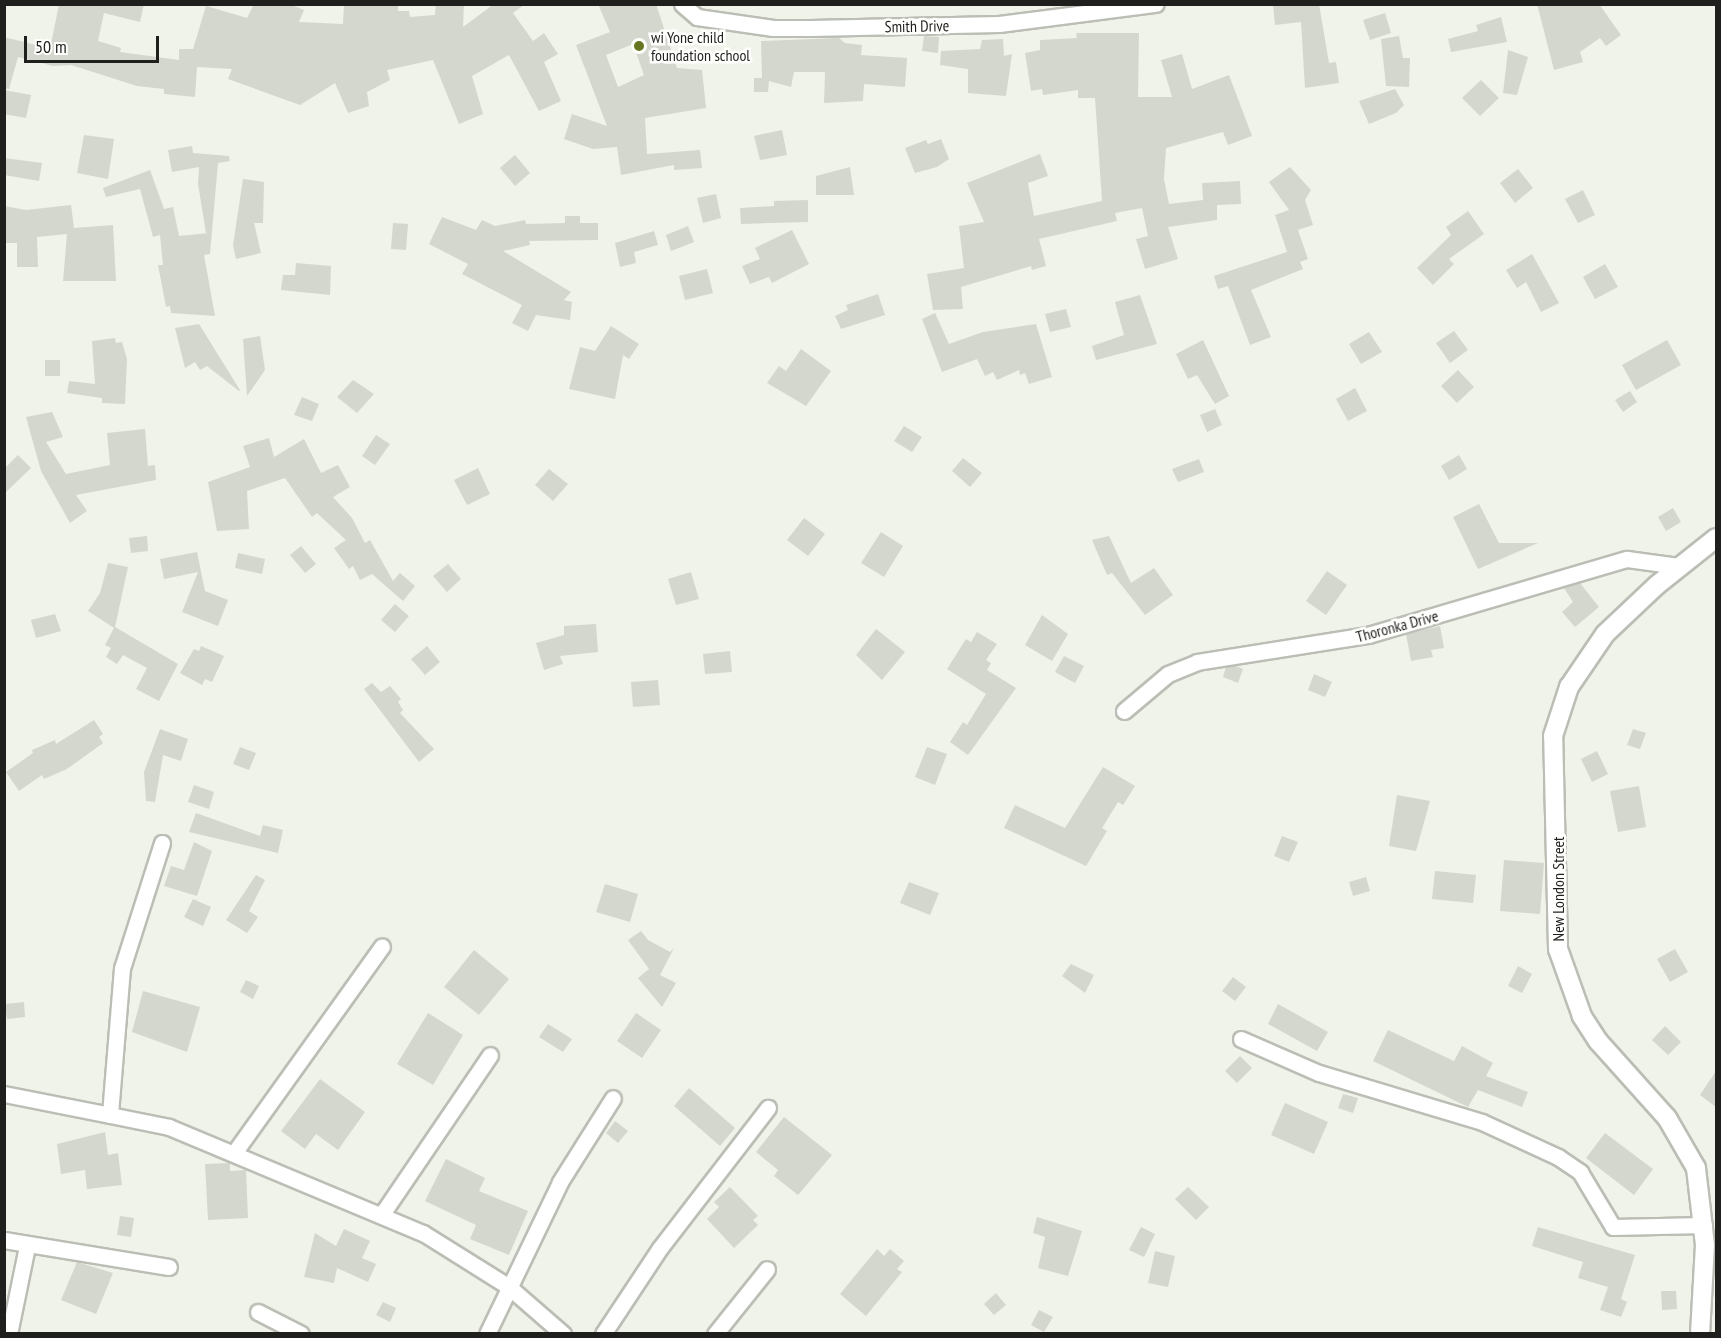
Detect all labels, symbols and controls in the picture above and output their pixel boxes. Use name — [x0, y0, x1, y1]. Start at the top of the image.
street label: Smith Drive — [885, 16, 949, 36]
scale bar — [27, 24, 162, 62]
place label: wi Yone child foundation school — [651, 27, 750, 65]
text: 50 m — [35, 35, 67, 58]
marker: wi Yone child foundation school — [632, 39, 646, 53]
street label: Thoronka Drive — [1354, 606, 1440, 646]
street label: New London Street — [1548, 836, 1568, 942]

